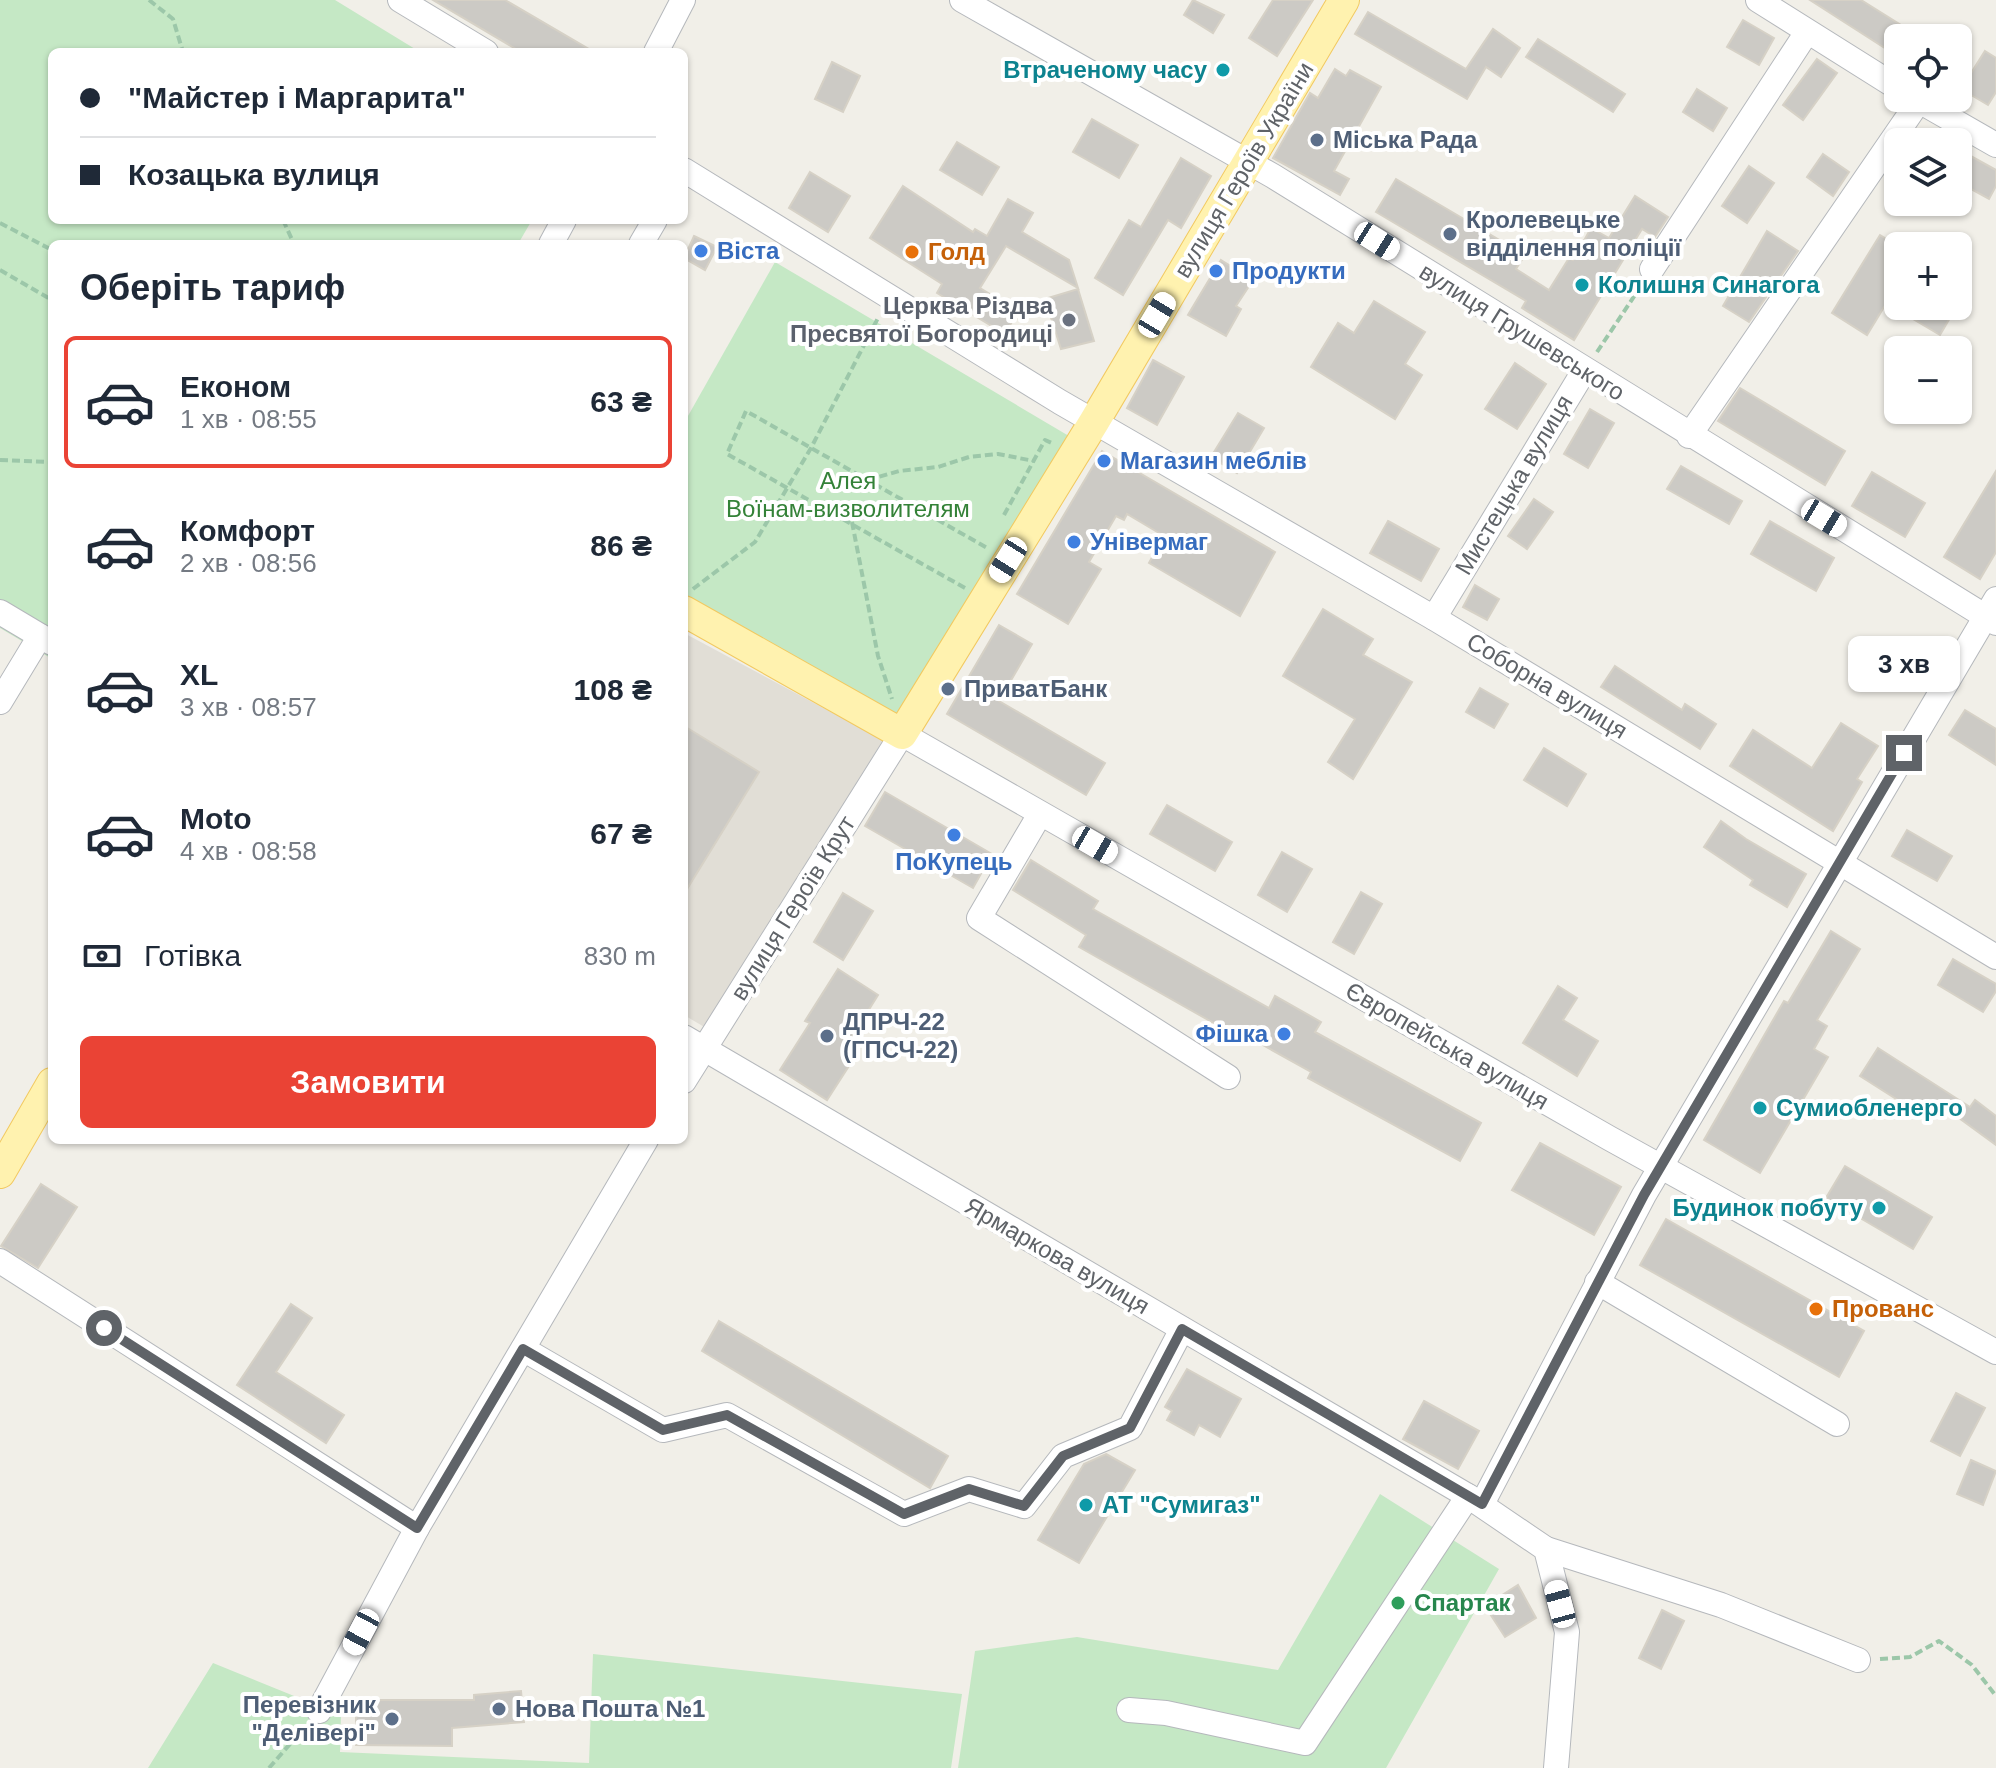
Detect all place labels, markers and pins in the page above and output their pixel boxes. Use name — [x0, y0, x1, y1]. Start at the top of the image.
place label: Втраченому часу — [1003, 56, 1208, 83]
marker: Втраченому часу — [1214, 61, 1232, 79]
place label: Міська Рада — [1333, 126, 1478, 153]
marker: Міська Рада — [1308, 131, 1326, 149]
place label: Кролевецьке відділення поліції — [1466, 206, 1682, 261]
marker: Кролевецьке відділення поліції — [1441, 225, 1459, 243]
place label: Віста — [717, 237, 780, 264]
place label: Голд — [928, 238, 985, 265]
marker: Віста — [692, 242, 710, 260]
marker: Голд — [903, 243, 921, 261]
place label: Продукти — [1232, 257, 1346, 284]
marker: Продукти — [1207, 262, 1225, 280]
place label: Колишня Синагога — [1598, 271, 1820, 298]
marker: Колишня Синагога — [1573, 276, 1591, 294]
place label: Церква Різдва Пресвятої Богородиці — [790, 292, 1054, 347]
marker: Церква Різдва Пресвятої Богородиці — [1060, 311, 1078, 329]
place label: Магазин меблів — [1120, 447, 1307, 474]
marker: Магазин меблів — [1095, 452, 1113, 470]
place label: Універмаг — [1090, 528, 1208, 555]
marker: Універмаг — [1065, 533, 1083, 551]
place label: ПриватБанк — [964, 675, 1108, 702]
marker: ПриватБанк — [939, 680, 957, 698]
marker: ПоКупець — [945, 826, 963, 844]
place label: ПоКупець — [895, 848, 1013, 875]
place label: ДПРЧ-22 (ГПСЧ-22) — [843, 1008, 958, 1063]
place label: Фішка — [1195, 1020, 1269, 1047]
marker: Фішка — [1275, 1025, 1293, 1043]
marker: ДПРЧ-22 (ГПСЧ-22) — [818, 1027, 836, 1045]
place label: Сумиобленерго — [1776, 1094, 1963, 1121]
marker: Сумиобленерго — [1751, 1099, 1769, 1117]
place label: Будинок побуту — [1672, 1194, 1864, 1221]
marker: Будинок побуту — [1870, 1199, 1888, 1217]
place label: Прованс — [1832, 1295, 1934, 1322]
marker: Прованс — [1807, 1300, 1825, 1318]
place label: АТ "Сумигаз" — [1102, 1491, 1261, 1518]
marker: АТ "Сумигаз" — [1077, 1496, 1095, 1514]
place label: Спартак — [1414, 1589, 1512, 1616]
marker: Спартак — [1389, 1594, 1407, 1612]
place label: Перевізник "Делівері" — [243, 1691, 377, 1746]
place label: Нова Пошта №1 — [515, 1695, 705, 1722]
marker: Нова Пошта №1 — [490, 1700, 508, 1718]
marker: Перевізник "Делівері" — [383, 1710, 401, 1728]

